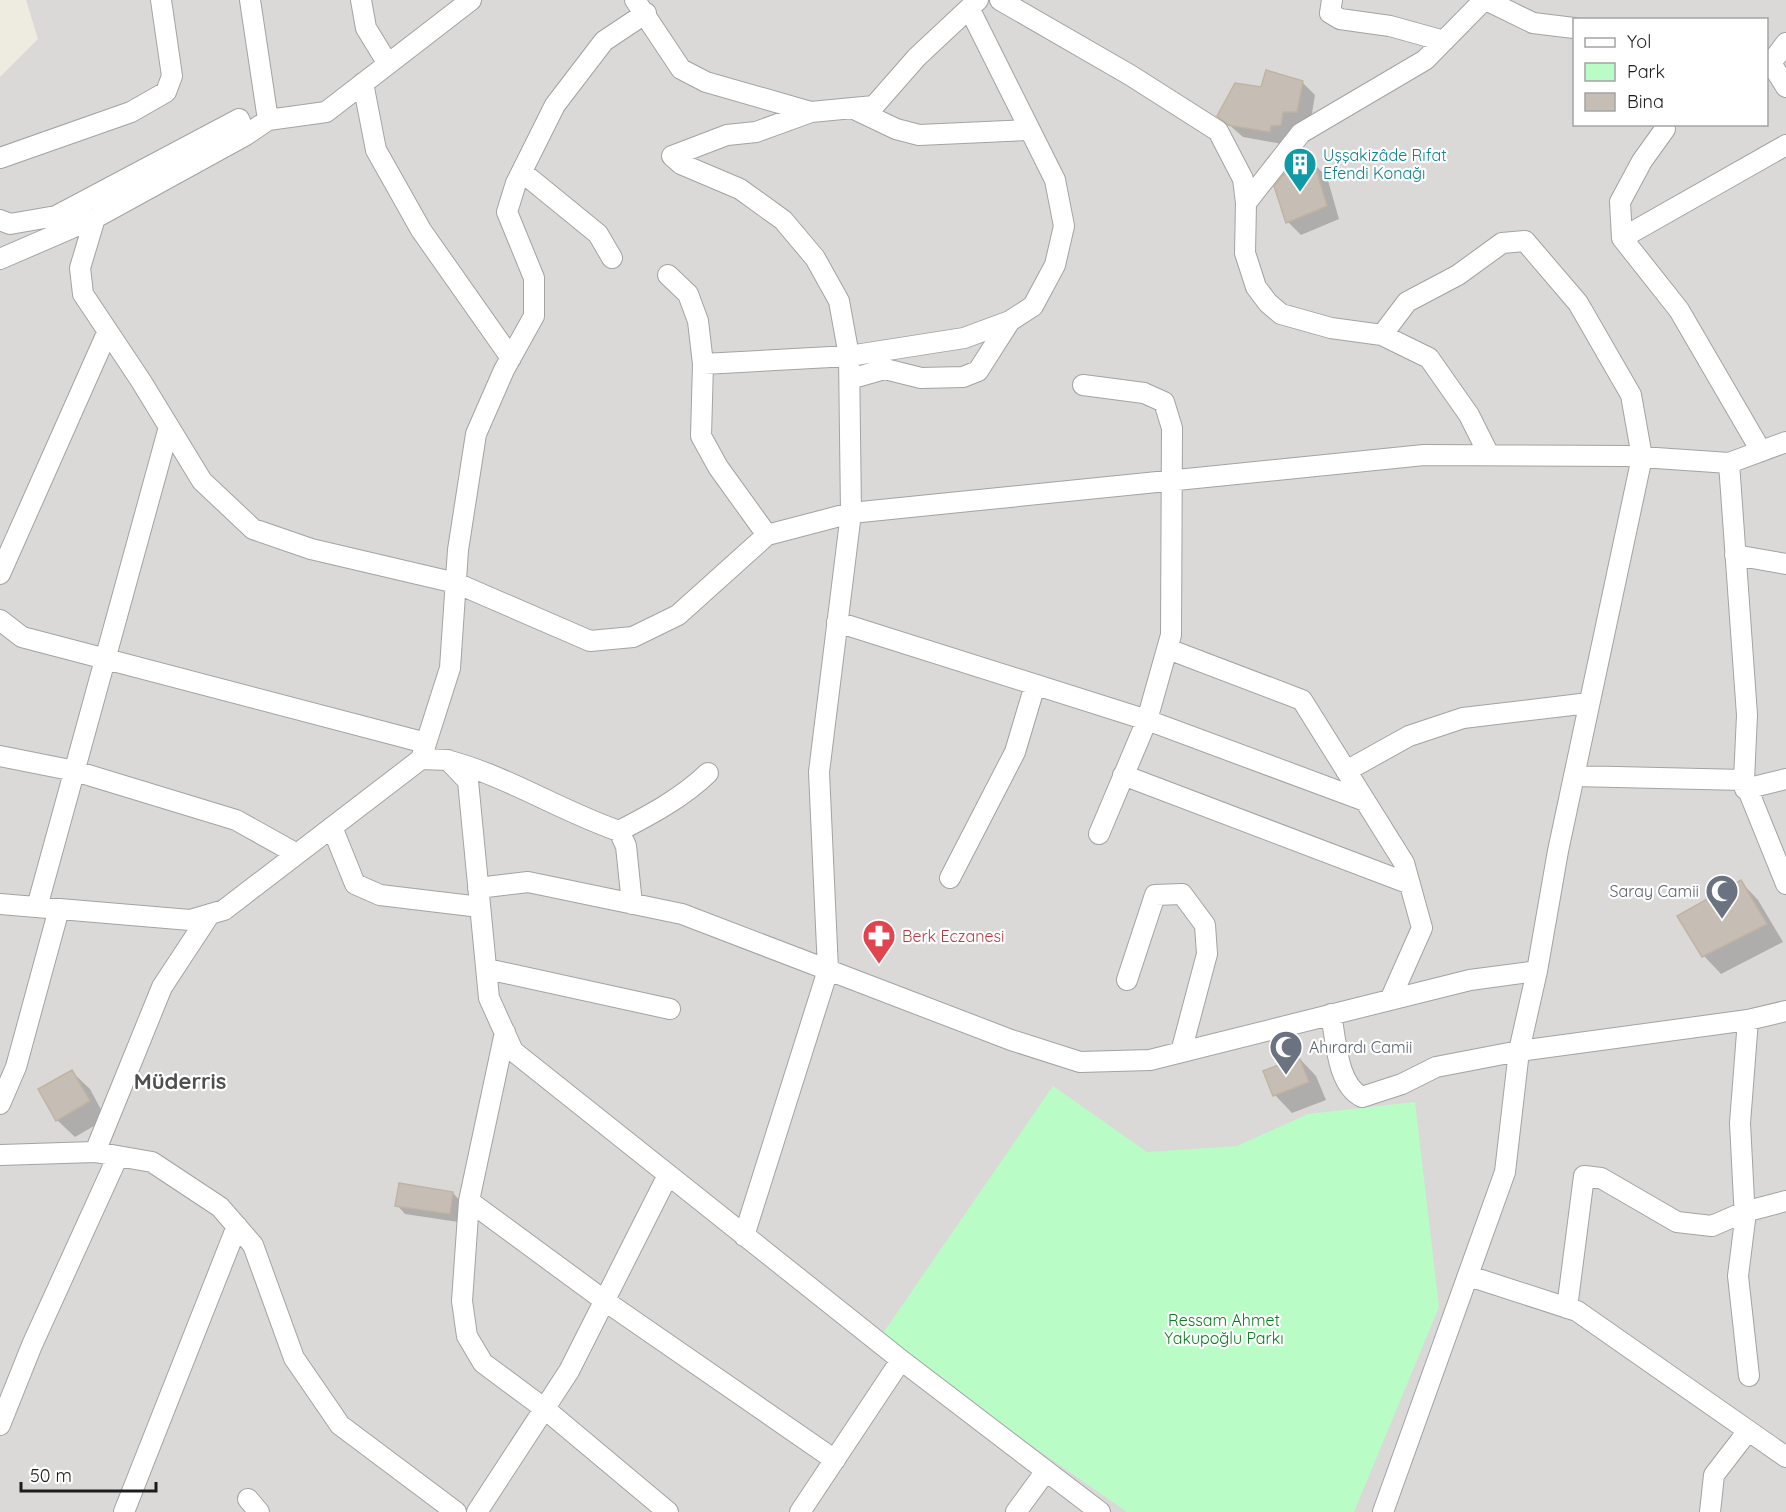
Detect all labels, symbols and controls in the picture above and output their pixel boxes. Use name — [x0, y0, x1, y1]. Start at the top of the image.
legend — [1573, 18, 1768, 126]
text: Yol — [1627, 30, 1651, 53]
text: Park — [1627, 60, 1665, 83]
text: Bina — [1627, 90, 1664, 113]
place label: Uşşakizâde Rıfat Efendi Konağı — [1323, 145, 1447, 183]
building icon: Uşşakizâde Rıfat Efendi Konağı — [1282, 146, 1318, 193]
mosque icon: Saray Camii — [1704, 873, 1740, 920]
place label: Saray Camii — [1610, 881, 1699, 901]
pharmacy icon: Berk Eczanesi — [861, 918, 897, 965]
place label: Berk Eczanesi — [902, 926, 1004, 946]
mosque icon: Ahırardı Camii — [1268, 1029, 1304, 1076]
place label: Ahırardı Camii — [1309, 1037, 1412, 1057]
district label: Müderris — [134, 1067, 226, 1095]
park label: Ressam Ahmet Yakupoğlu Parkı — [1164, 1310, 1284, 1348]
scale bar — [21, 1455, 156, 1493]
text: 50 m — [30, 1464, 72, 1487]

